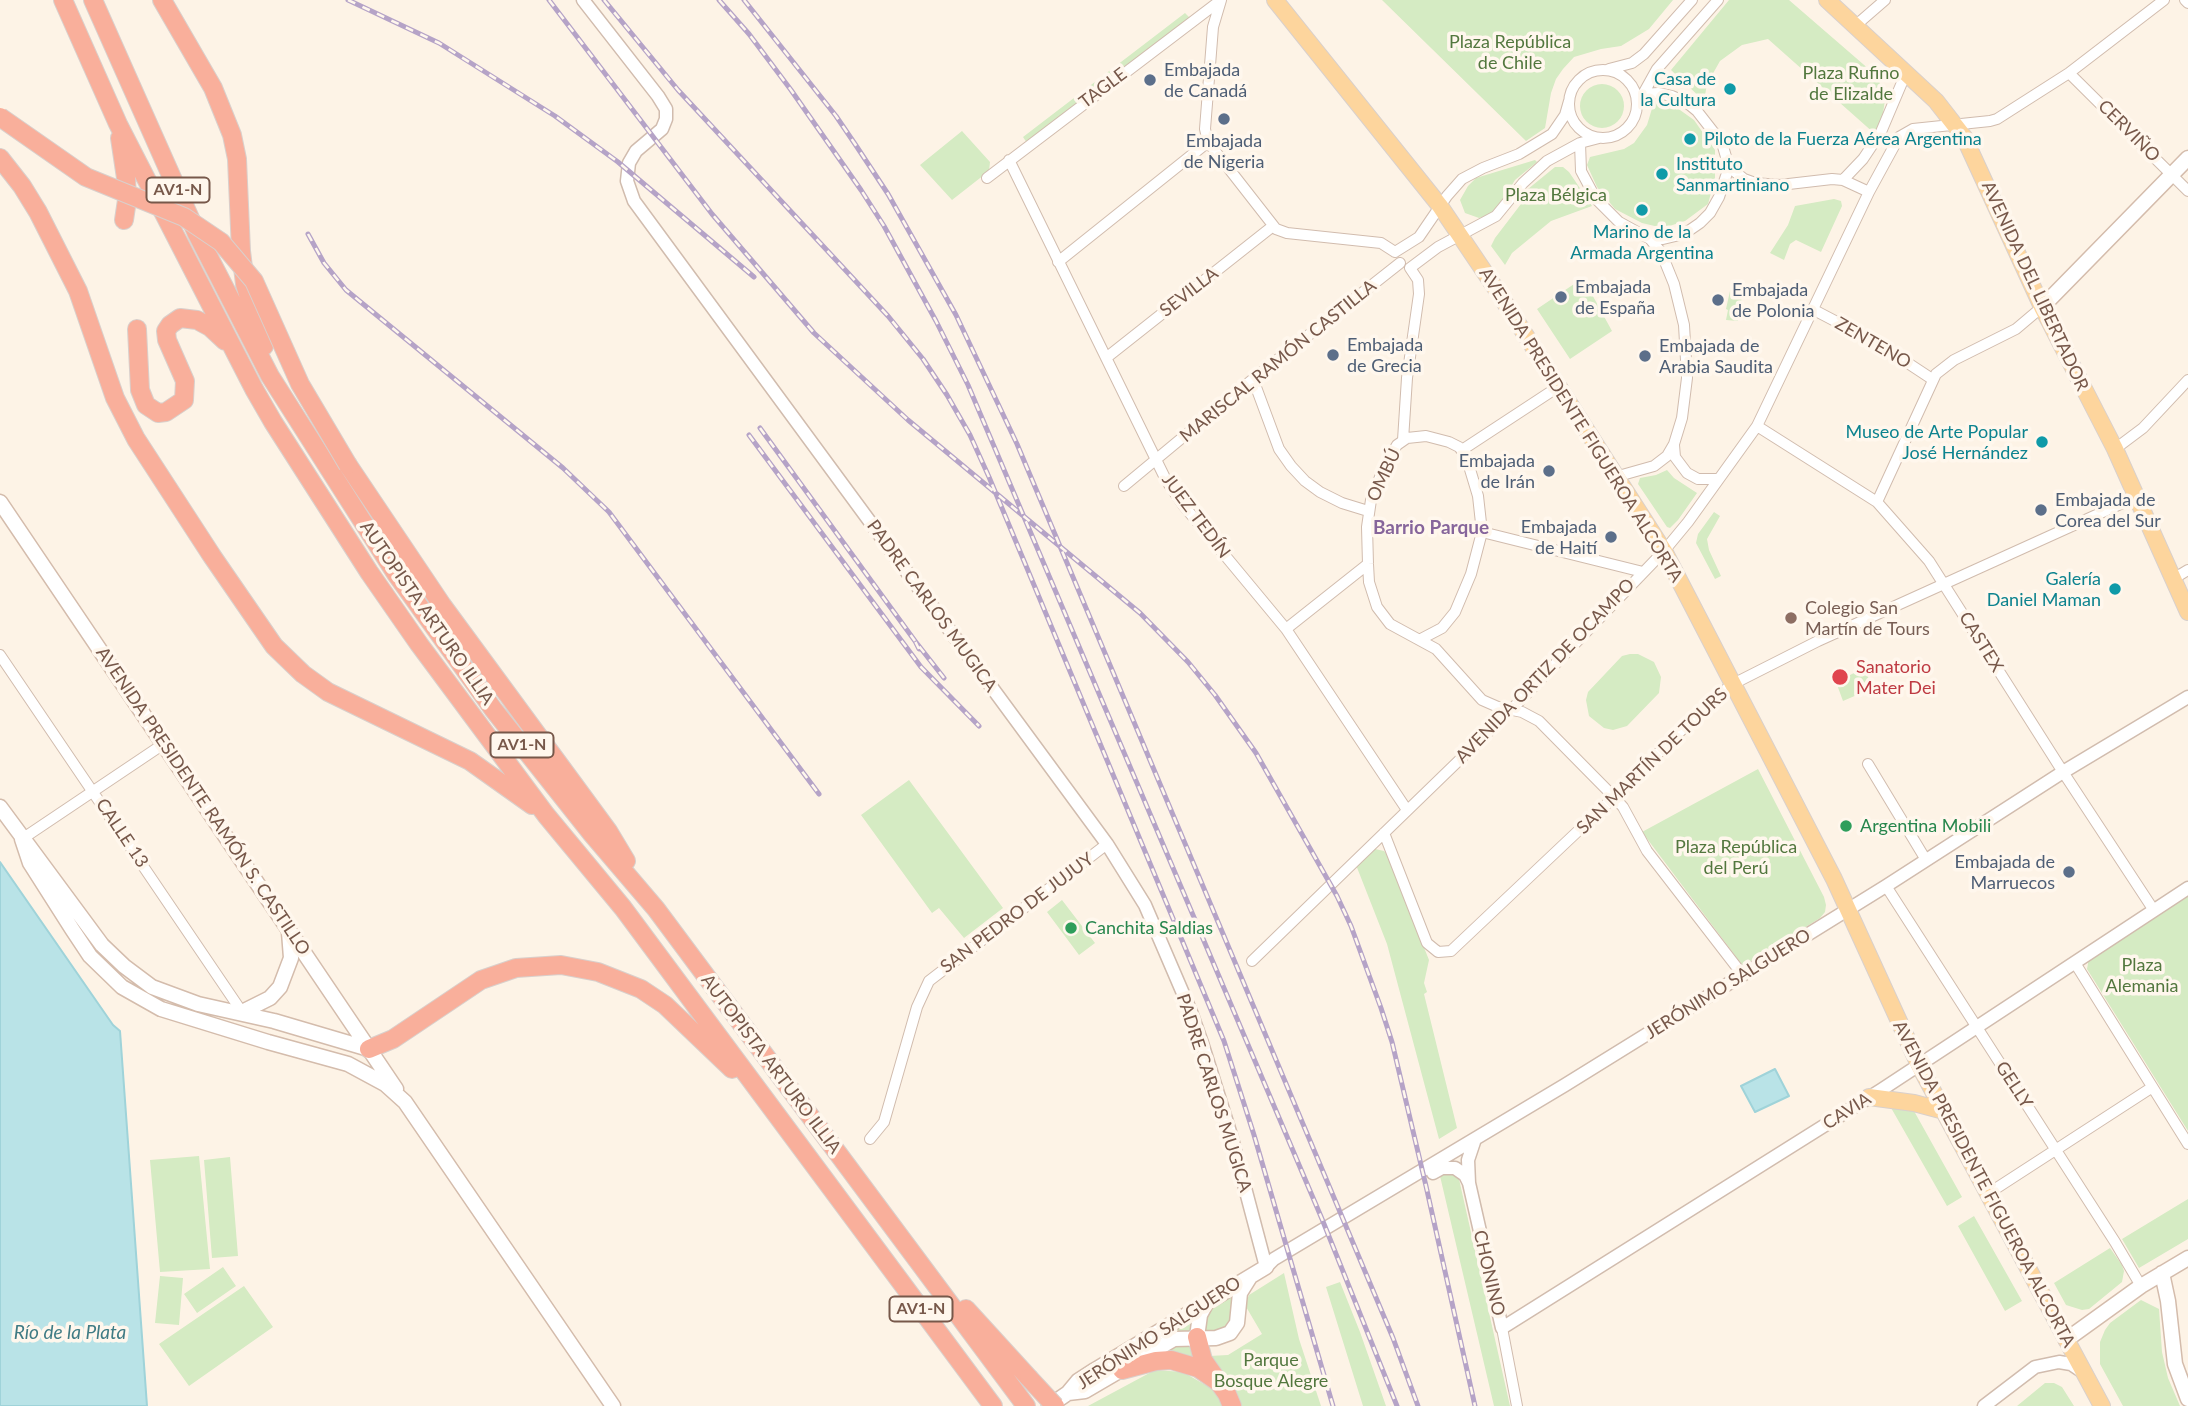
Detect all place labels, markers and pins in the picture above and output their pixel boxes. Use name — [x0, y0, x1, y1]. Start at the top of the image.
place label: Embajada de Canadá — [1164, 59, 1247, 102]
place label: Casa de la Cultura — [1640, 68, 1716, 110]
marker: Embajada de Canadá — [1142, 72, 1158, 88]
marker: Casa de la Cultura — [1722, 81, 1738, 97]
marker: Embajada de Nigeria — [1216, 111, 1232, 127]
place label: Piloto de la Fuerza Aérea Argentina — [1704, 128, 1982, 150]
place label: Embajada de Nigeria — [1184, 130, 1264, 172]
marker: Piloto de la Fuerza Aérea Argentina — [1682, 131, 1698, 147]
place label: Instituto Sanmartiniano — [1676, 153, 1790, 196]
marker: Instituto Sanmartiniano — [1654, 166, 1670, 182]
marker: Marino de la Armada Argentina — [1634, 202, 1650, 218]
place label: Marino de la Armada Argentina — [1570, 221, 1714, 264]
place label: Embajada de España — [1575, 276, 1655, 318]
place label: Embajada de Polonia — [1732, 279, 1814, 322]
marker: Embajada de España — [1553, 289, 1569, 305]
marker: Embajada de Polonia — [1710, 292, 1726, 308]
place label: Embajada de Grecia — [1347, 334, 1423, 376]
place label: Embajada de Arabia Saudita — [1659, 335, 1773, 378]
marker: Embajada de Grecia — [1325, 347, 1341, 363]
marker: Embajada de Arabia Saudita — [1637, 348, 1653, 364]
place label: Museo de Arte Popular José Hernández — [1845, 421, 2028, 464]
marker: Museo de Arte Popular José Hernández — [2034, 434, 2050, 450]
place label: Embajada de Irán — [1459, 450, 1535, 492]
marker: Embajada de Irán — [1541, 463, 1557, 479]
place label: Embajada de Corea del Sur — [2055, 489, 2161, 532]
marker: Embajada de Corea del Sur — [2033, 502, 2049, 518]
place label: Embajada de Haití — [1521, 516, 1597, 558]
marker: Embajada de Haití — [1603, 529, 1619, 545]
place label: Galería Daniel Maman — [1987, 568, 2101, 610]
marker: Galería Daniel Maman — [2107, 581, 2123, 597]
place label: Colegio San Martín de Tours — [1805, 597, 1930, 640]
marker: Colegio San Martín de Tours — [1783, 610, 1799, 626]
place label: Sanatorio Mater Dei — [1856, 656, 1936, 698]
marker: Sanatorio Mater Dei — [1830, 667, 1850, 687]
place label: Argentina Mobili — [1860, 815, 1991, 837]
marker: Argentina Mobili — [1838, 818, 1854, 834]
place label: Embajada de Marruecos — [1955, 851, 2055, 894]
marker: Embajada de Marruecos — [2061, 864, 2077, 880]
place label: Canchita Saldias — [1085, 917, 1213, 939]
marker: Canchita Saldias — [1063, 920, 1079, 936]

